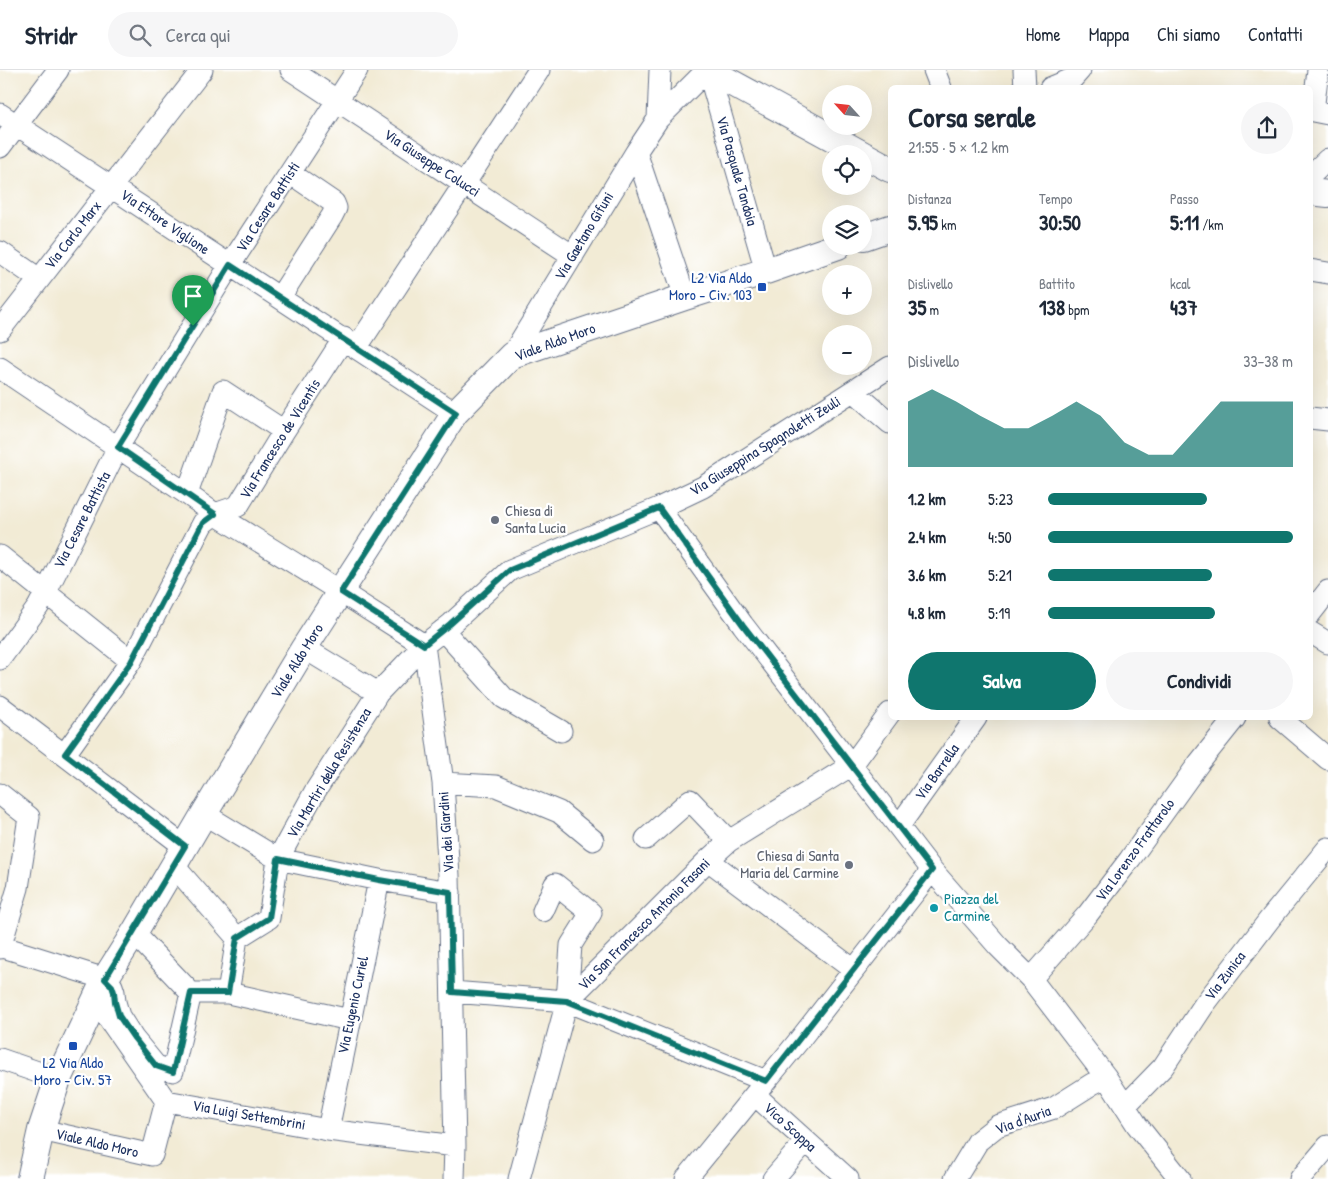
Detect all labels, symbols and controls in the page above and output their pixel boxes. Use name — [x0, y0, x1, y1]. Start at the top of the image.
search box — [108, 12, 458, 57]
text: Stridr — [25, 19, 78, 51]
icon: search — [126, 21, 154, 49]
text: Cerca qui — [166, 22, 231, 48]
text: Home — [1026, 22, 1061, 47]
text: Mappa — [1089, 22, 1129, 47]
text: Chi siamo — [1157, 22, 1220, 47]
text: Contatti — [1248, 22, 1303, 47]
north arrow — [822, 85, 872, 135]
map controls — [822, 85, 872, 375]
text: Corsa serale — [908, 98, 1036, 136]
button: share — [1241, 102, 1293, 154]
street label: Via Pasquale Tandoia — [712, 114, 763, 228]
street label: Via Giuseppe Colucci — [380, 124, 485, 202]
text: 21:55 · 5 × 1.2 km — [908, 136, 1009, 158]
button: locate — [822, 145, 872, 195]
street label: Via Cesare Battisti — [231, 158, 305, 256]
street label: Via Ettore Viglione — [116, 184, 214, 259]
street label: Via Gaetano Gifuni — [549, 188, 618, 284]
text: Distanza — [908, 189, 951, 208]
text: Tempo — [1039, 189, 1072, 208]
text: Passo — [1170, 189, 1199, 208]
street label: Via Carlo Marx — [39, 196, 106, 273]
button: layers — [822, 205, 872, 255]
text: 5.95 — [908, 208, 938, 237]
text: 30:50 — [1039, 208, 1081, 237]
text: 5:11 — [1170, 208, 1199, 237]
text: km — [938, 215, 957, 234]
text: /km — [1199, 215, 1224, 234]
button: + — [822, 265, 872, 315]
place label: L2 Via Aldo Moro - Civ. 103 — [669, 267, 752, 305]
text: Dislivello — [908, 274, 953, 293]
text: Battito — [1039, 274, 1075, 293]
text: kcal — [1170, 274, 1190, 293]
pin — [172, 275, 214, 326]
marker: L2 Via Aldo Moro - Civ. 103 — [756, 281, 768, 293]
icon: arrive — [179, 282, 207, 310]
text: 35 — [908, 293, 926, 322]
text: 138 — [1039, 293, 1065, 322]
text: 437 — [1170, 293, 1198, 322]
text: m — [926, 300, 939, 319]
text: bpm — [1065, 300, 1090, 319]
street label: Viale Aldo Moro — [512, 317, 598, 366]
button: − — [822, 325, 872, 375]
text: Dislivello — [908, 350, 959, 372]
text: 33–38 m — [1243, 350, 1293, 372]
street label: Via Francesco de Vicentis — [234, 374, 325, 503]
street label: Via Giuseppina Spagnoletti Zeuli — [685, 390, 844, 501]
street label: Via Cesare Battista — [48, 468, 115, 572]
text: 1.2 km — [908, 488, 946, 510]
text: 5:23 — [988, 488, 1013, 510]
place label: Chiesa di Santa Lucia — [505, 500, 566, 538]
marker: Chiesa di Santa Lucia — [489, 514, 501, 526]
text: 2.4 km — [908, 526, 946, 548]
text: 4:50 — [988, 526, 1012, 548]
text: 3.6 km — [908, 564, 946, 586]
text: 5:21 — [988, 564, 1012, 586]
text: 4.8 km — [908, 602, 946, 624]
text: 5:19 — [988, 602, 1010, 624]
street label: Viale Aldo Moro — [265, 619, 328, 702]
button: Salva — [908, 652, 1096, 710]
button: Condividi — [1106, 652, 1293, 710]
street label: Via Martiri della Resistenza — [281, 704, 376, 842]
street label: Via Barrella — [909, 739, 964, 804]
street label: Via dei Giardini — [432, 791, 459, 873]
street label: Via Lorenzo Frattarolo — [1090, 794, 1179, 905]
place label: Chiesa di Santa Maria del Carmine — [740, 845, 839, 883]
street label: Via San Francesco Antonio Fasani — [573, 853, 714, 994]
marker: Chiesa di Santa Maria del Carmine — [843, 859, 855, 871]
place label: Piazza del Carmine — [944, 888, 998, 926]
marker: Piazza del Carmine — [928, 902, 940, 914]
street label: Via Zunica — [1199, 947, 1250, 1005]
street label: Via Eugenio Curiel — [332, 954, 373, 1056]
marker: L2 Via Aldo Moro - Civ. 57 — [67, 1040, 79, 1052]
place label: L2 Via Aldo Moro - Civ. 57 — [34, 1052, 112, 1090]
street label: Via Luigi Settembrini — [191, 1094, 307, 1135]
street label: Vico Scoppa — [759, 1097, 821, 1156]
street label: Via d'Auria — [992, 1100, 1054, 1139]
street label: Viale Aldo Moro — [54, 1123, 141, 1162]

